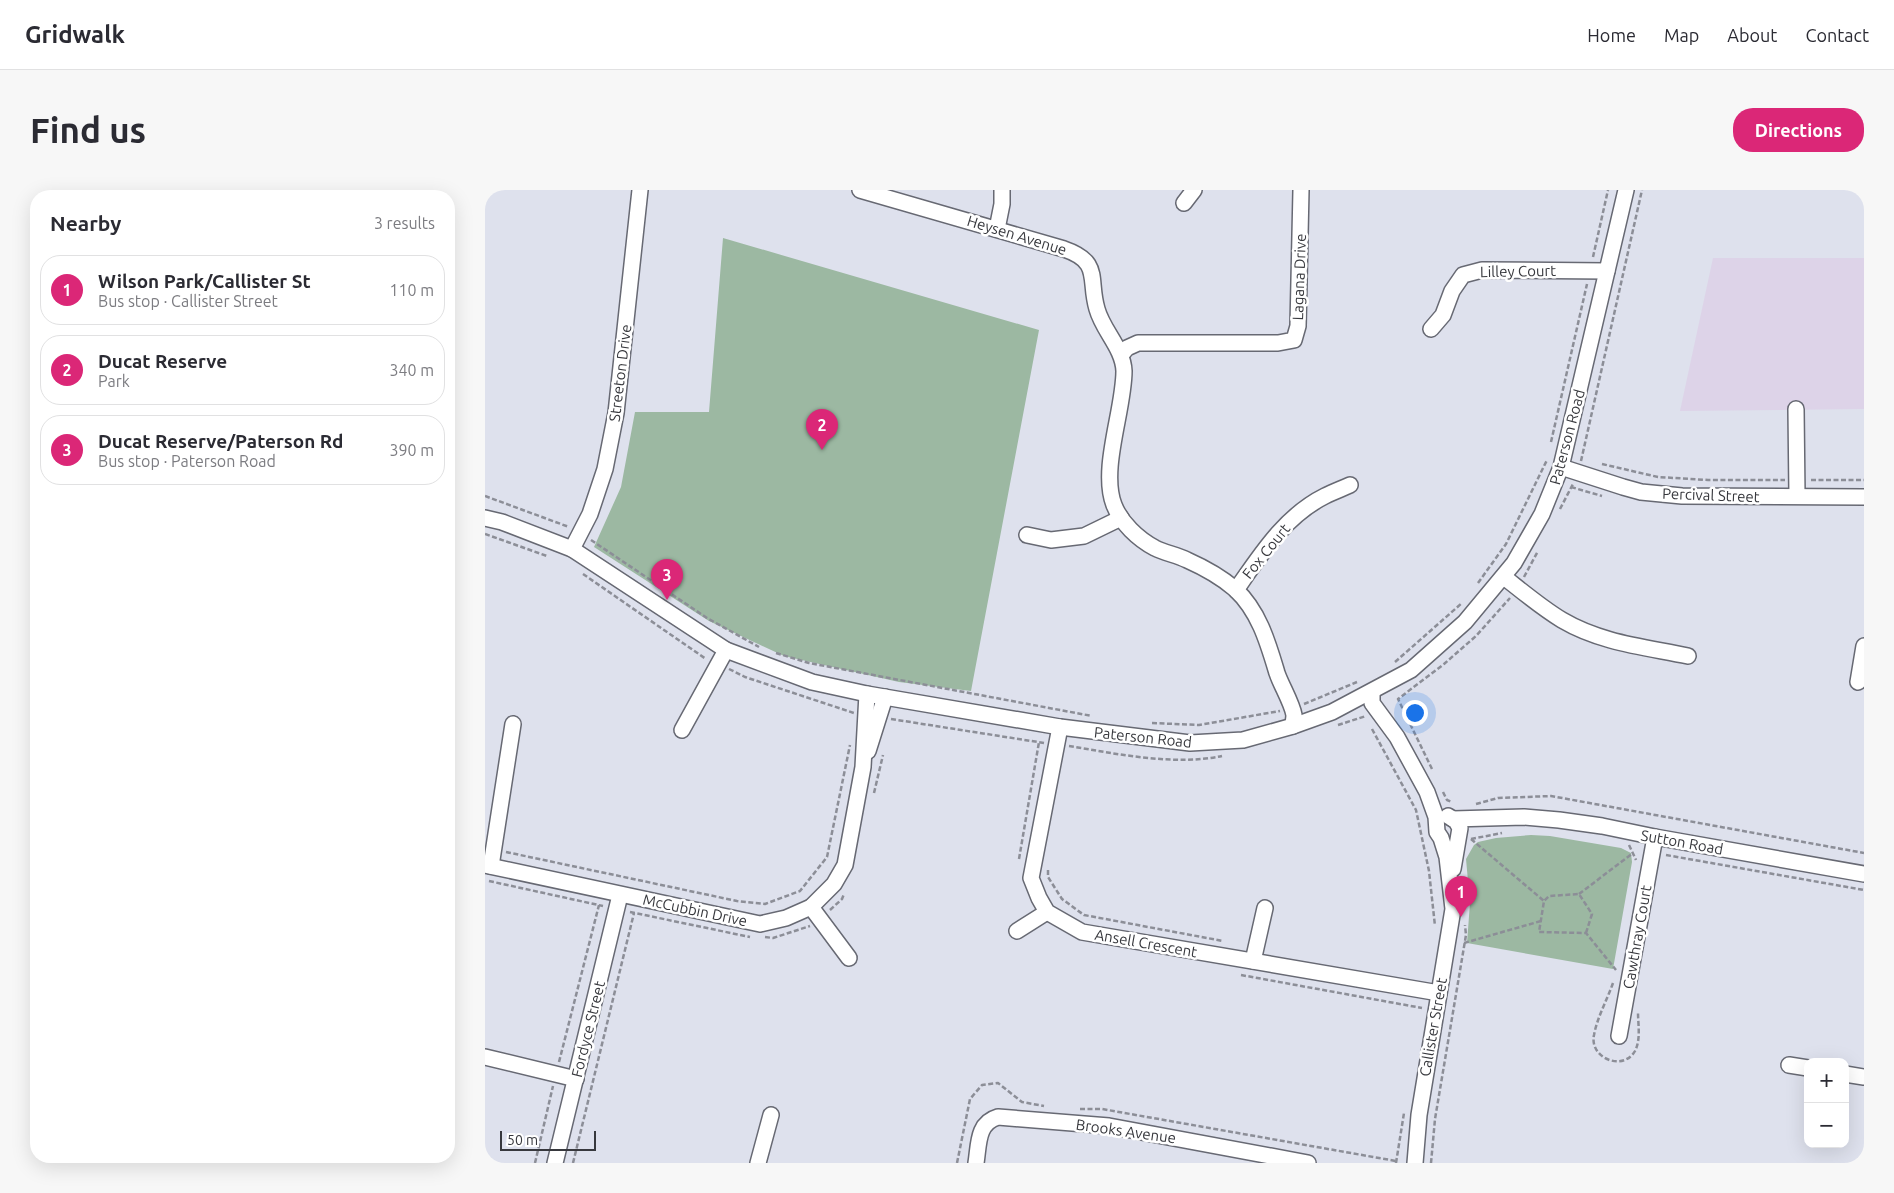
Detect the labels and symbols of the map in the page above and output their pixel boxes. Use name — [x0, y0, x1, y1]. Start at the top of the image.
street label: Heysen Avenue — [965, 212, 1069, 258]
street label: Lagana Drive — [1289, 233, 1309, 321]
street label: Lilley Court — [1480, 262, 1556, 280]
street label: Streeton Drive — [606, 323, 634, 423]
street label: Paterson Road — [1546, 387, 1588, 487]
pin: 2 — [806, 409, 838, 450]
street label: Percival Street — [1662, 485, 1760, 505]
street label: Fox Court — [1239, 520, 1293, 582]
pin: 3 — [651, 559, 683, 600]
your location — [1402, 700, 1428, 726]
street label: Paterson Road — [1093, 723, 1193, 751]
street label: Sutton Road — [1639, 826, 1725, 858]
pin: 1 — [1445, 876, 1477, 917]
street label: Cawthray Court — [1620, 884, 1655, 990]
street label: McCubbin Drive — [641, 891, 749, 929]
street label: Ansell Crescent — [1093, 926, 1199, 960]
street label: Callister Street — [1416, 976, 1450, 1078]
street label: Fordyce Street — [568, 979, 608, 1079]
street label: Brooks Avenue — [1075, 1116, 1177, 1146]
scale bar — [500, 1128, 596, 1151]

